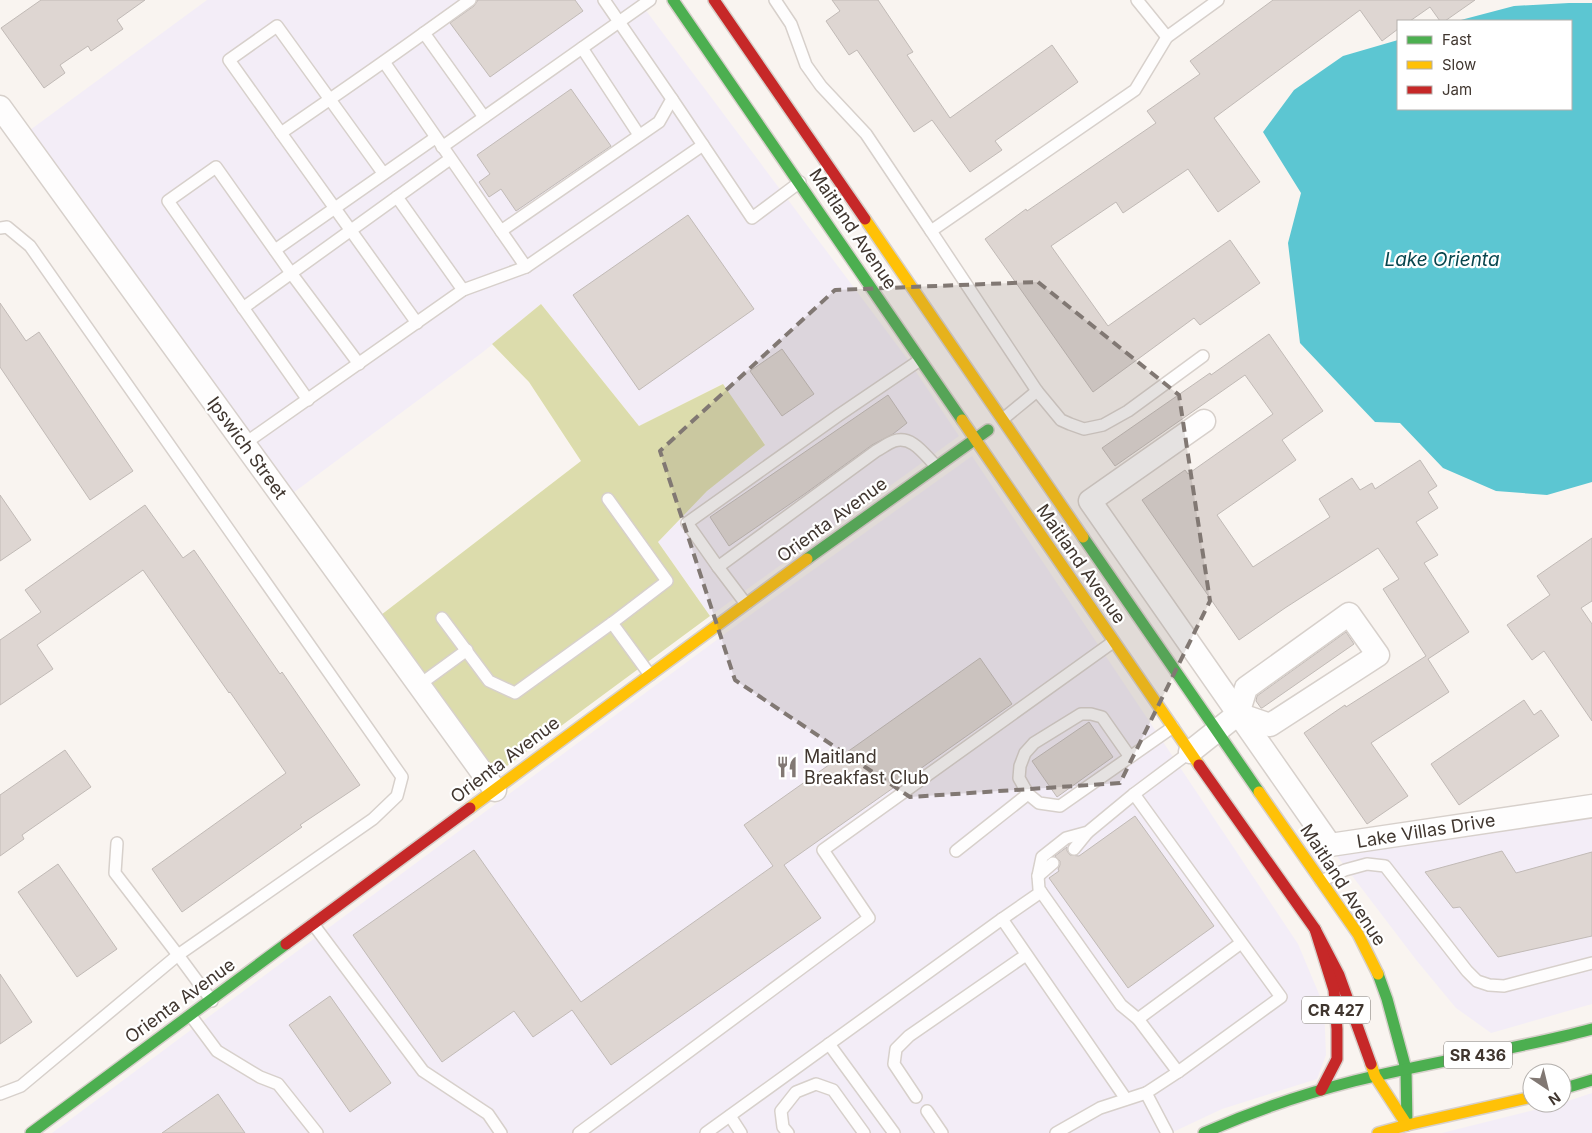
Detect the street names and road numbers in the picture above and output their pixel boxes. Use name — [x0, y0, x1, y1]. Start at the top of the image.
street label: Maitland Avenue — [805, 164, 902, 293]
street label: Ipswich Street — [203, 392, 292, 503]
street label: Orienta Avenue — [773, 473, 891, 566]
street label: Maitland Avenue — [1032, 500, 1130, 627]
street label: Orienta Avenue — [446, 712, 563, 807]
street label: Lake Villas Drive — [1355, 809, 1497, 852]
street label: Maitland Avenue — [1296, 820, 1391, 950]
street label: Orienta Avenue — [121, 954, 239, 1047]
road number: CR 427 — [1302, 996, 1370, 1024]
road number: SR 436 — [1444, 1042, 1512, 1068]

